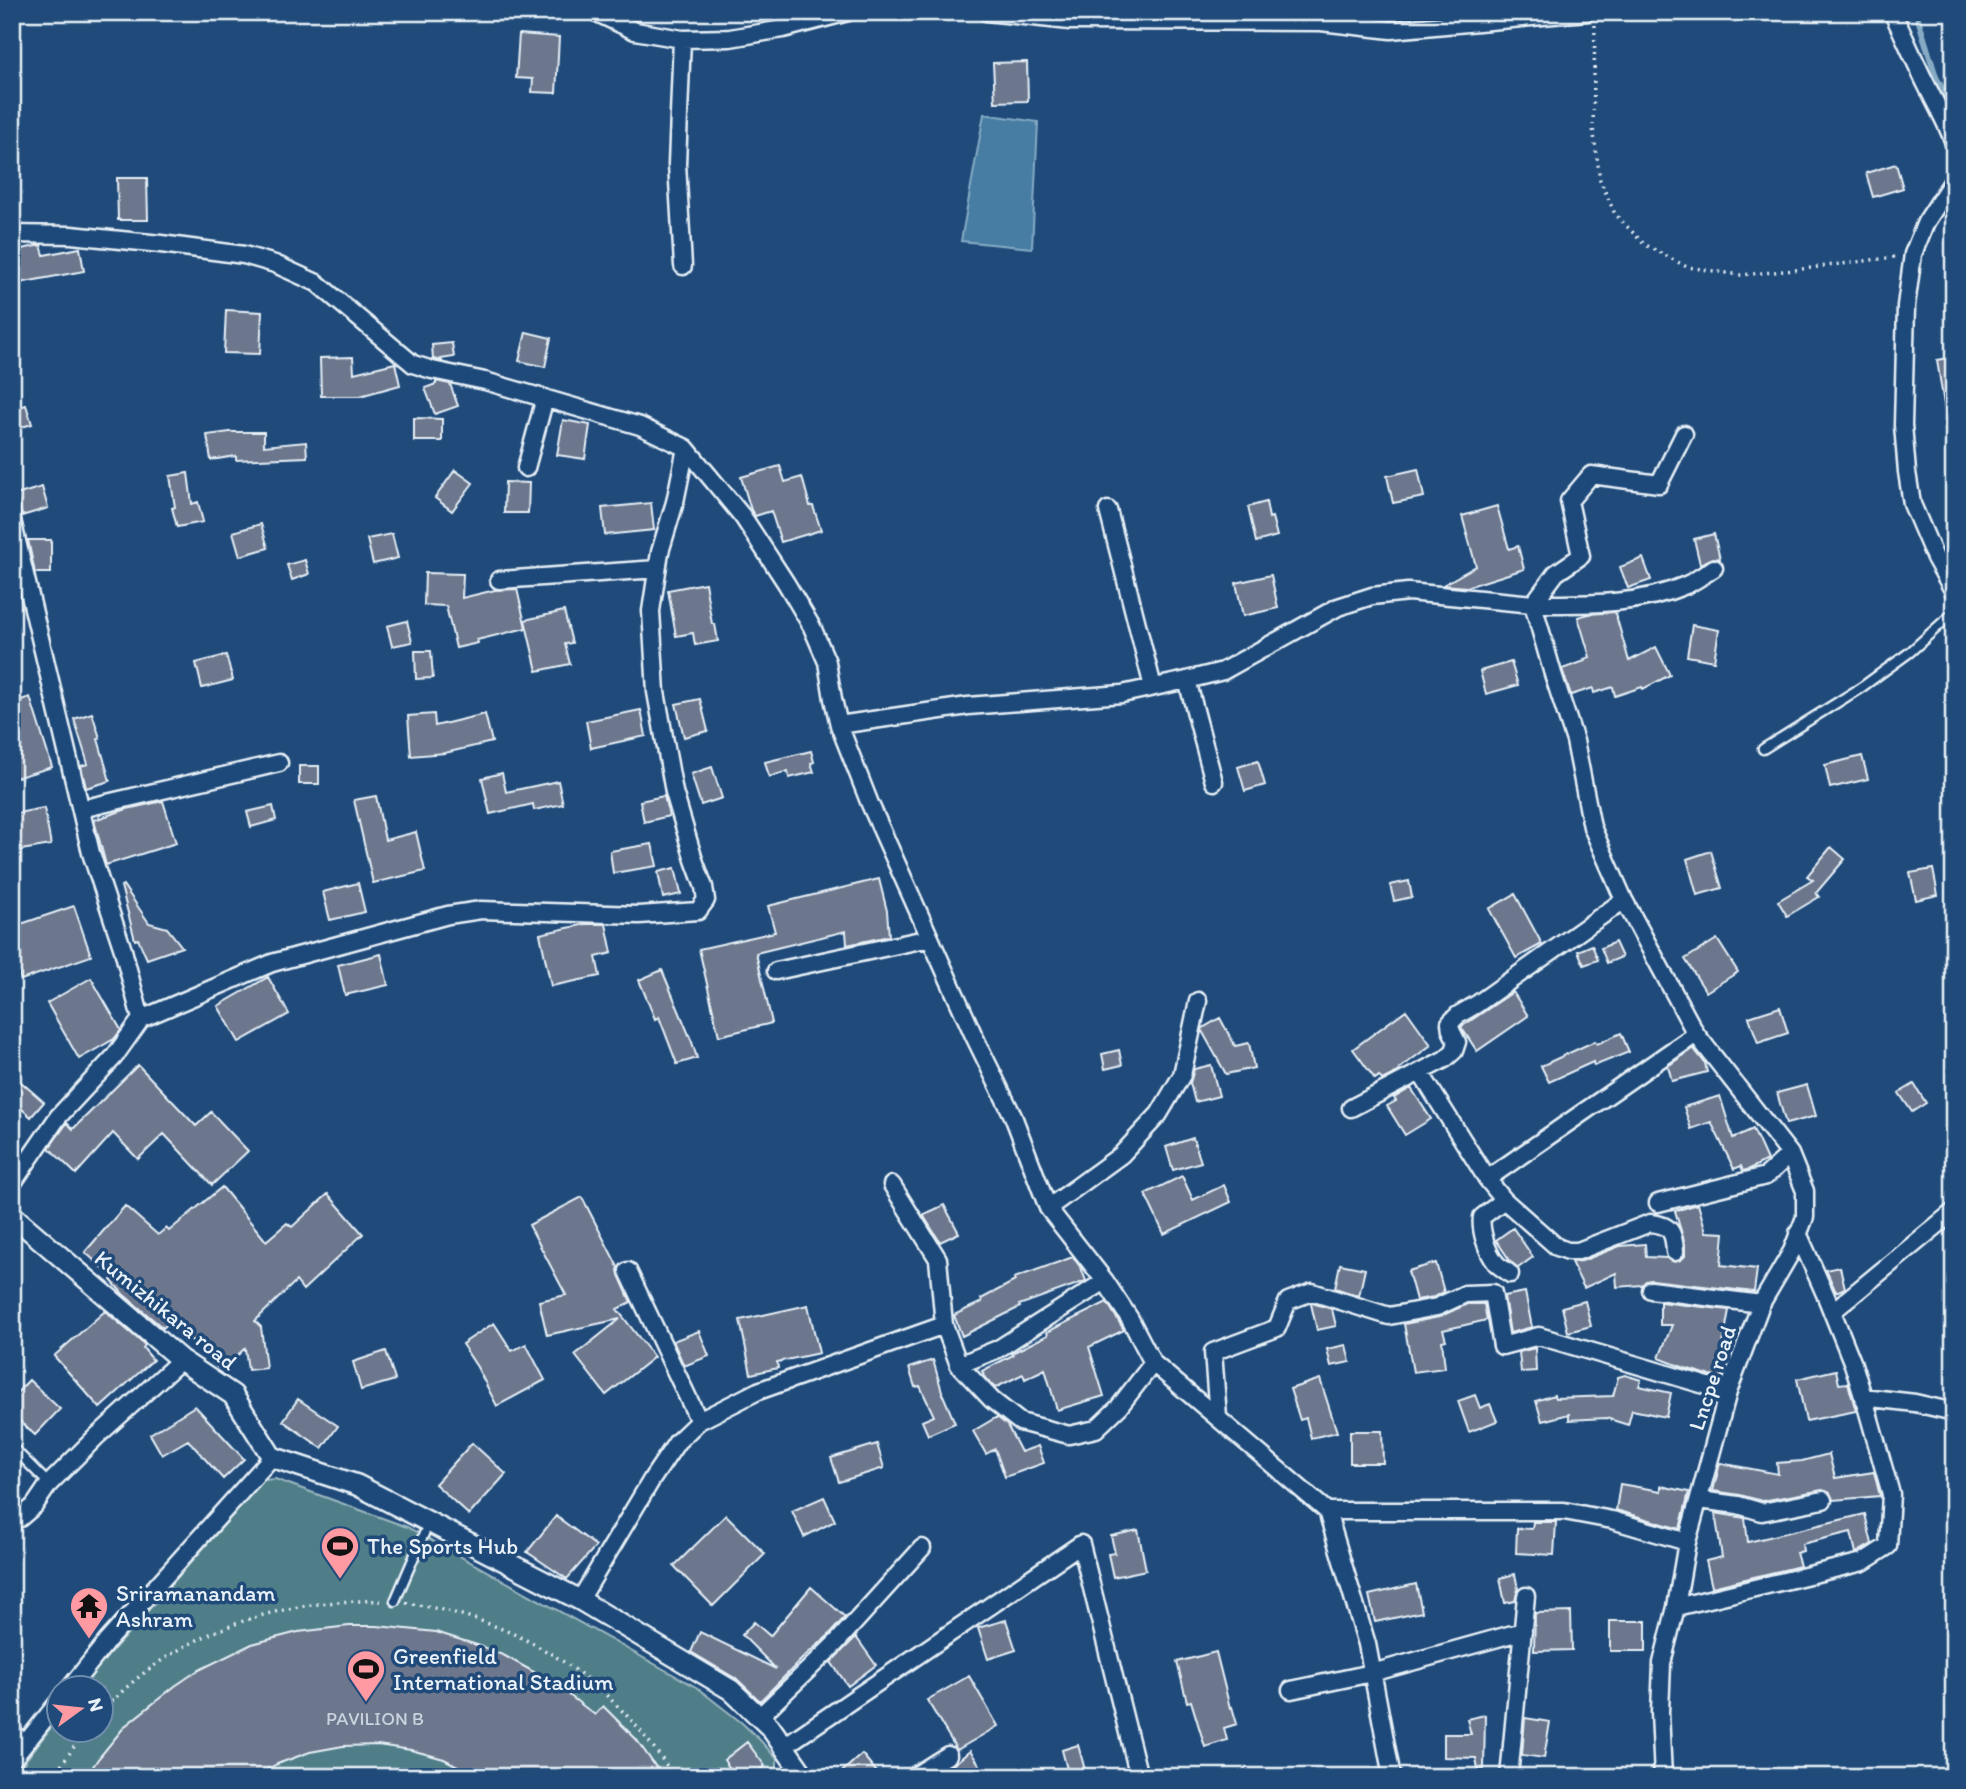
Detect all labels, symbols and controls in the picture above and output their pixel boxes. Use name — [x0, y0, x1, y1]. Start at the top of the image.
street label: Kumizhikara road — [89, 1244, 243, 1376]
street label: Lncpe road — [1682, 1322, 1742, 1434]
sports icon: The Sports Hub — [319, 1525, 361, 1580]
place label: The Sports Hub — [367, 1532, 518, 1560]
place label: Sriramanandam Ashram — [116, 1579, 276, 1633]
temple icon: Sriramanandam Ashram — [68, 1585, 110, 1640]
place label: Greenfield International Stadium — [393, 1642, 614, 1696]
sports icon: Greenfield International Stadium — [345, 1648, 387, 1703]
north arrow — [46, 1674, 116, 1744]
text: N — [83, 1696, 109, 1714]
house number: PAVILION B — [326, 1707, 424, 1730]

